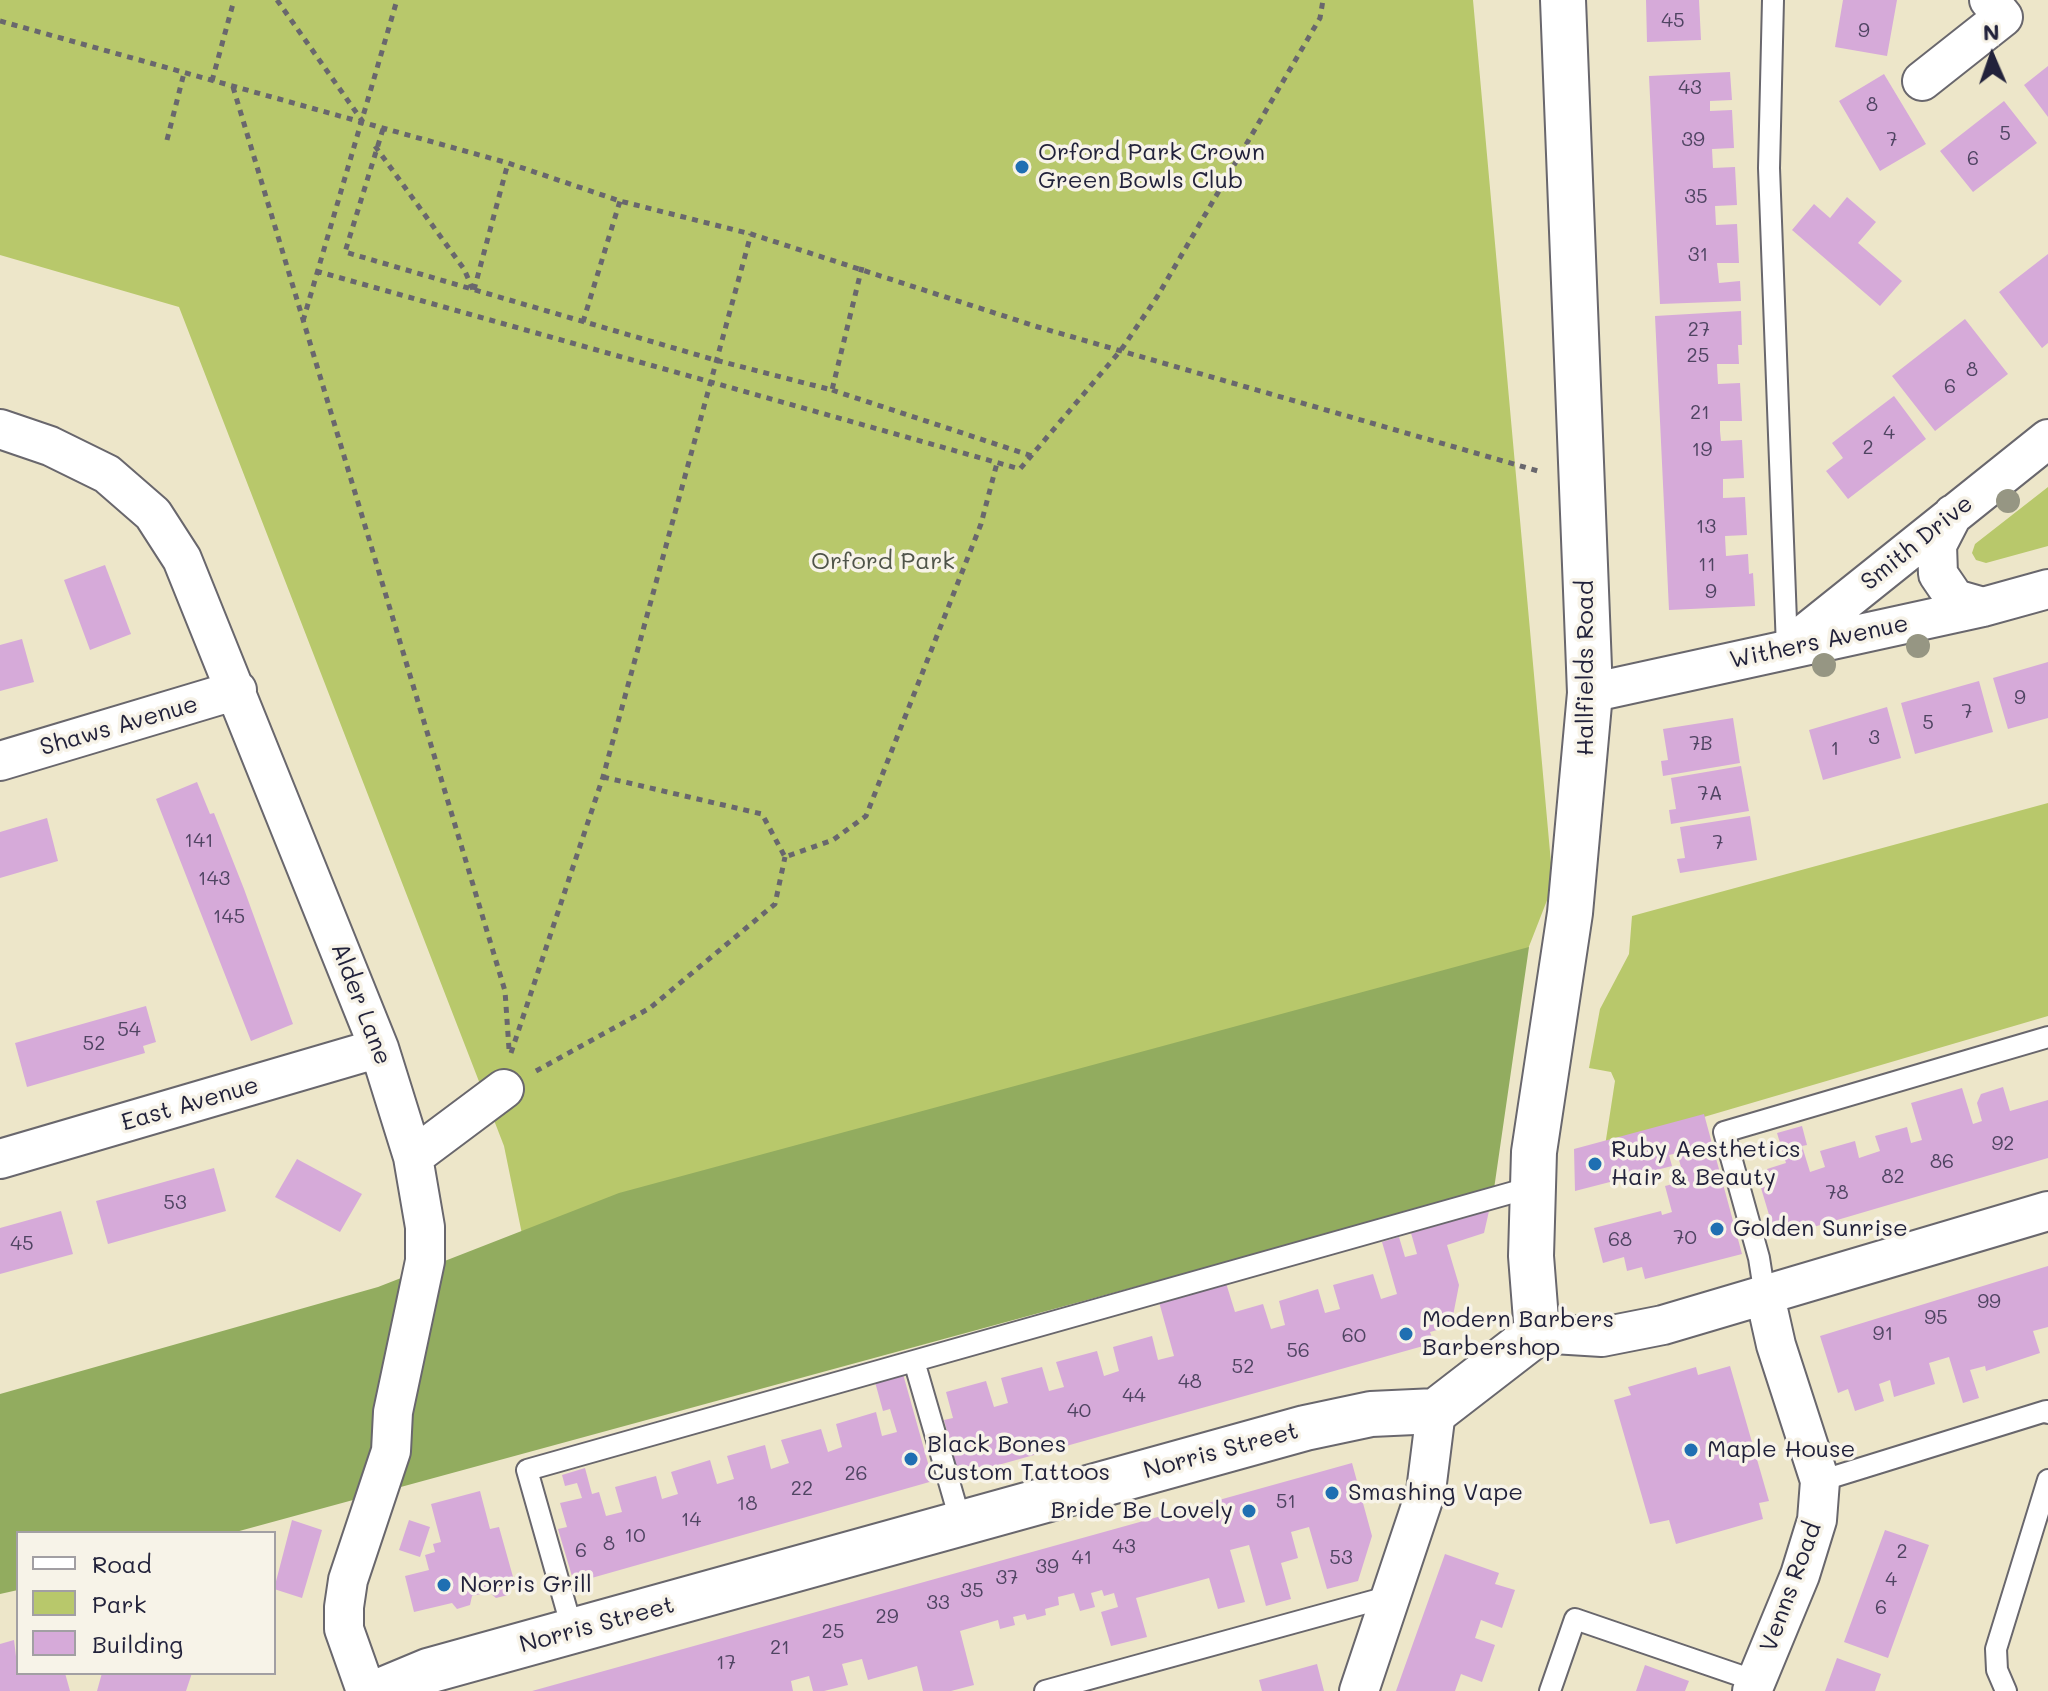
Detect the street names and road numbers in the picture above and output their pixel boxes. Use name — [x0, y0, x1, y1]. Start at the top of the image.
street label: Smith Drive — [1855, 489, 1979, 597]
street label: Hallfields Road — [1572, 580, 1600, 756]
street label: Withers Avenue — [1727, 609, 1911, 675]
street label: Shaws Avenue — [37, 690, 201, 762]
street label: Alder Lane — [325, 939, 397, 1069]
street label: East Avenue — [118, 1071, 262, 1137]
street label: Norris Street — [1140, 1416, 1302, 1486]
street label: Venns Road — [1754, 1518, 1828, 1656]
street label: Norris Street — [516, 1590, 678, 1660]

